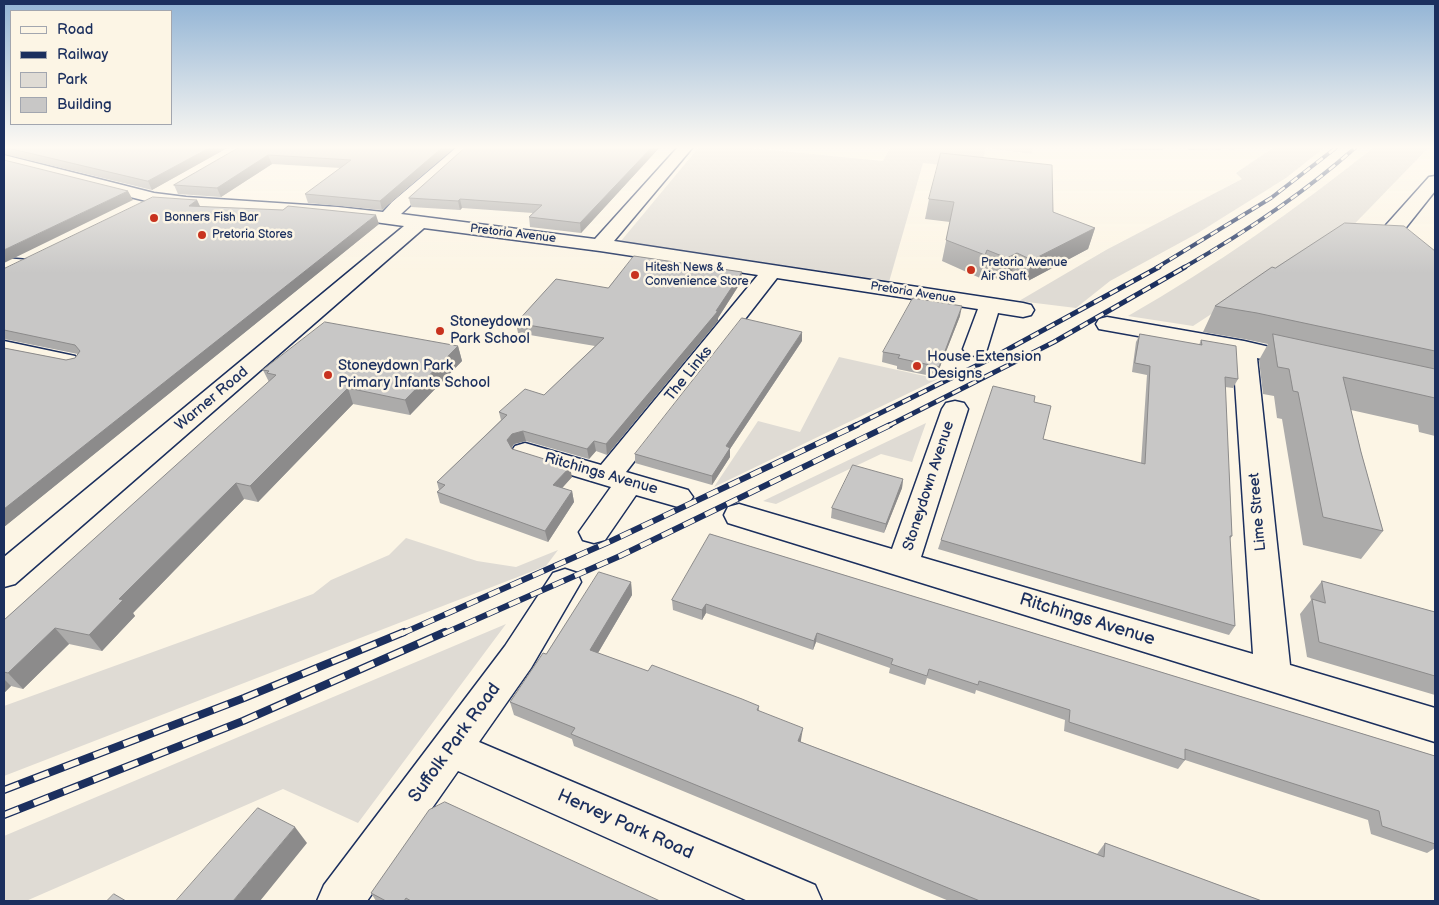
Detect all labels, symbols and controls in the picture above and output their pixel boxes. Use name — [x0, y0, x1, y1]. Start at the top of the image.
legend — [10, 10, 172, 125]
text: Road — [57, 20, 93, 39]
text: Railway — [57, 45, 108, 64]
text: Park — [57, 70, 87, 89]
text: Building — [57, 95, 112, 114]
place label: Bonners Fish Bar — [164, 211, 258, 225]
marker: Bonners Fish Bar — [148, 212, 160, 224]
street label: Pretoria Avenue — [469, 222, 557, 246]
place label: Pretoria Stores — [212, 228, 293, 242]
marker: Pretoria Stores — [196, 229, 208, 241]
place label: Pretoria Avenue Air Shaft — [981, 256, 1067, 284]
place label: Hitesh News & Convenience Store — [645, 261, 749, 289]
marker: Pretoria Avenue Air Shaft — [965, 264, 977, 276]
marker: Hitesh News & Convenience Store — [629, 269, 641, 281]
street label: Pretoria Avenue — [869, 279, 957, 307]
place label: Stoneydown Park School — [450, 313, 531, 348]
marker: Stoneydown Park School — [434, 325, 446, 337]
street label: The Links — [661, 343, 717, 405]
place label: House Extension Designs — [927, 348, 1041, 383]
place label: Stoneydown Park Primary Infants School — [338, 357, 490, 392]
marker: House Extension Designs — [911, 360, 923, 372]
street label: Warner Road — [172, 363, 252, 435]
marker: Stoneydown Park Primary Infants School — [322, 369, 334, 381]
street label: Stoneydown Avenue — [900, 419, 958, 553]
street label: Ritchings Avenue — [542, 449, 660, 499]
street label: Lime Street — [1246, 472, 1270, 552]
street label: Ritchings Avenue — [1017, 589, 1157, 651]
street label: Suffolk Park Road — [404, 679, 506, 807]
street label: Hervey Park Road — [554, 785, 696, 865]

